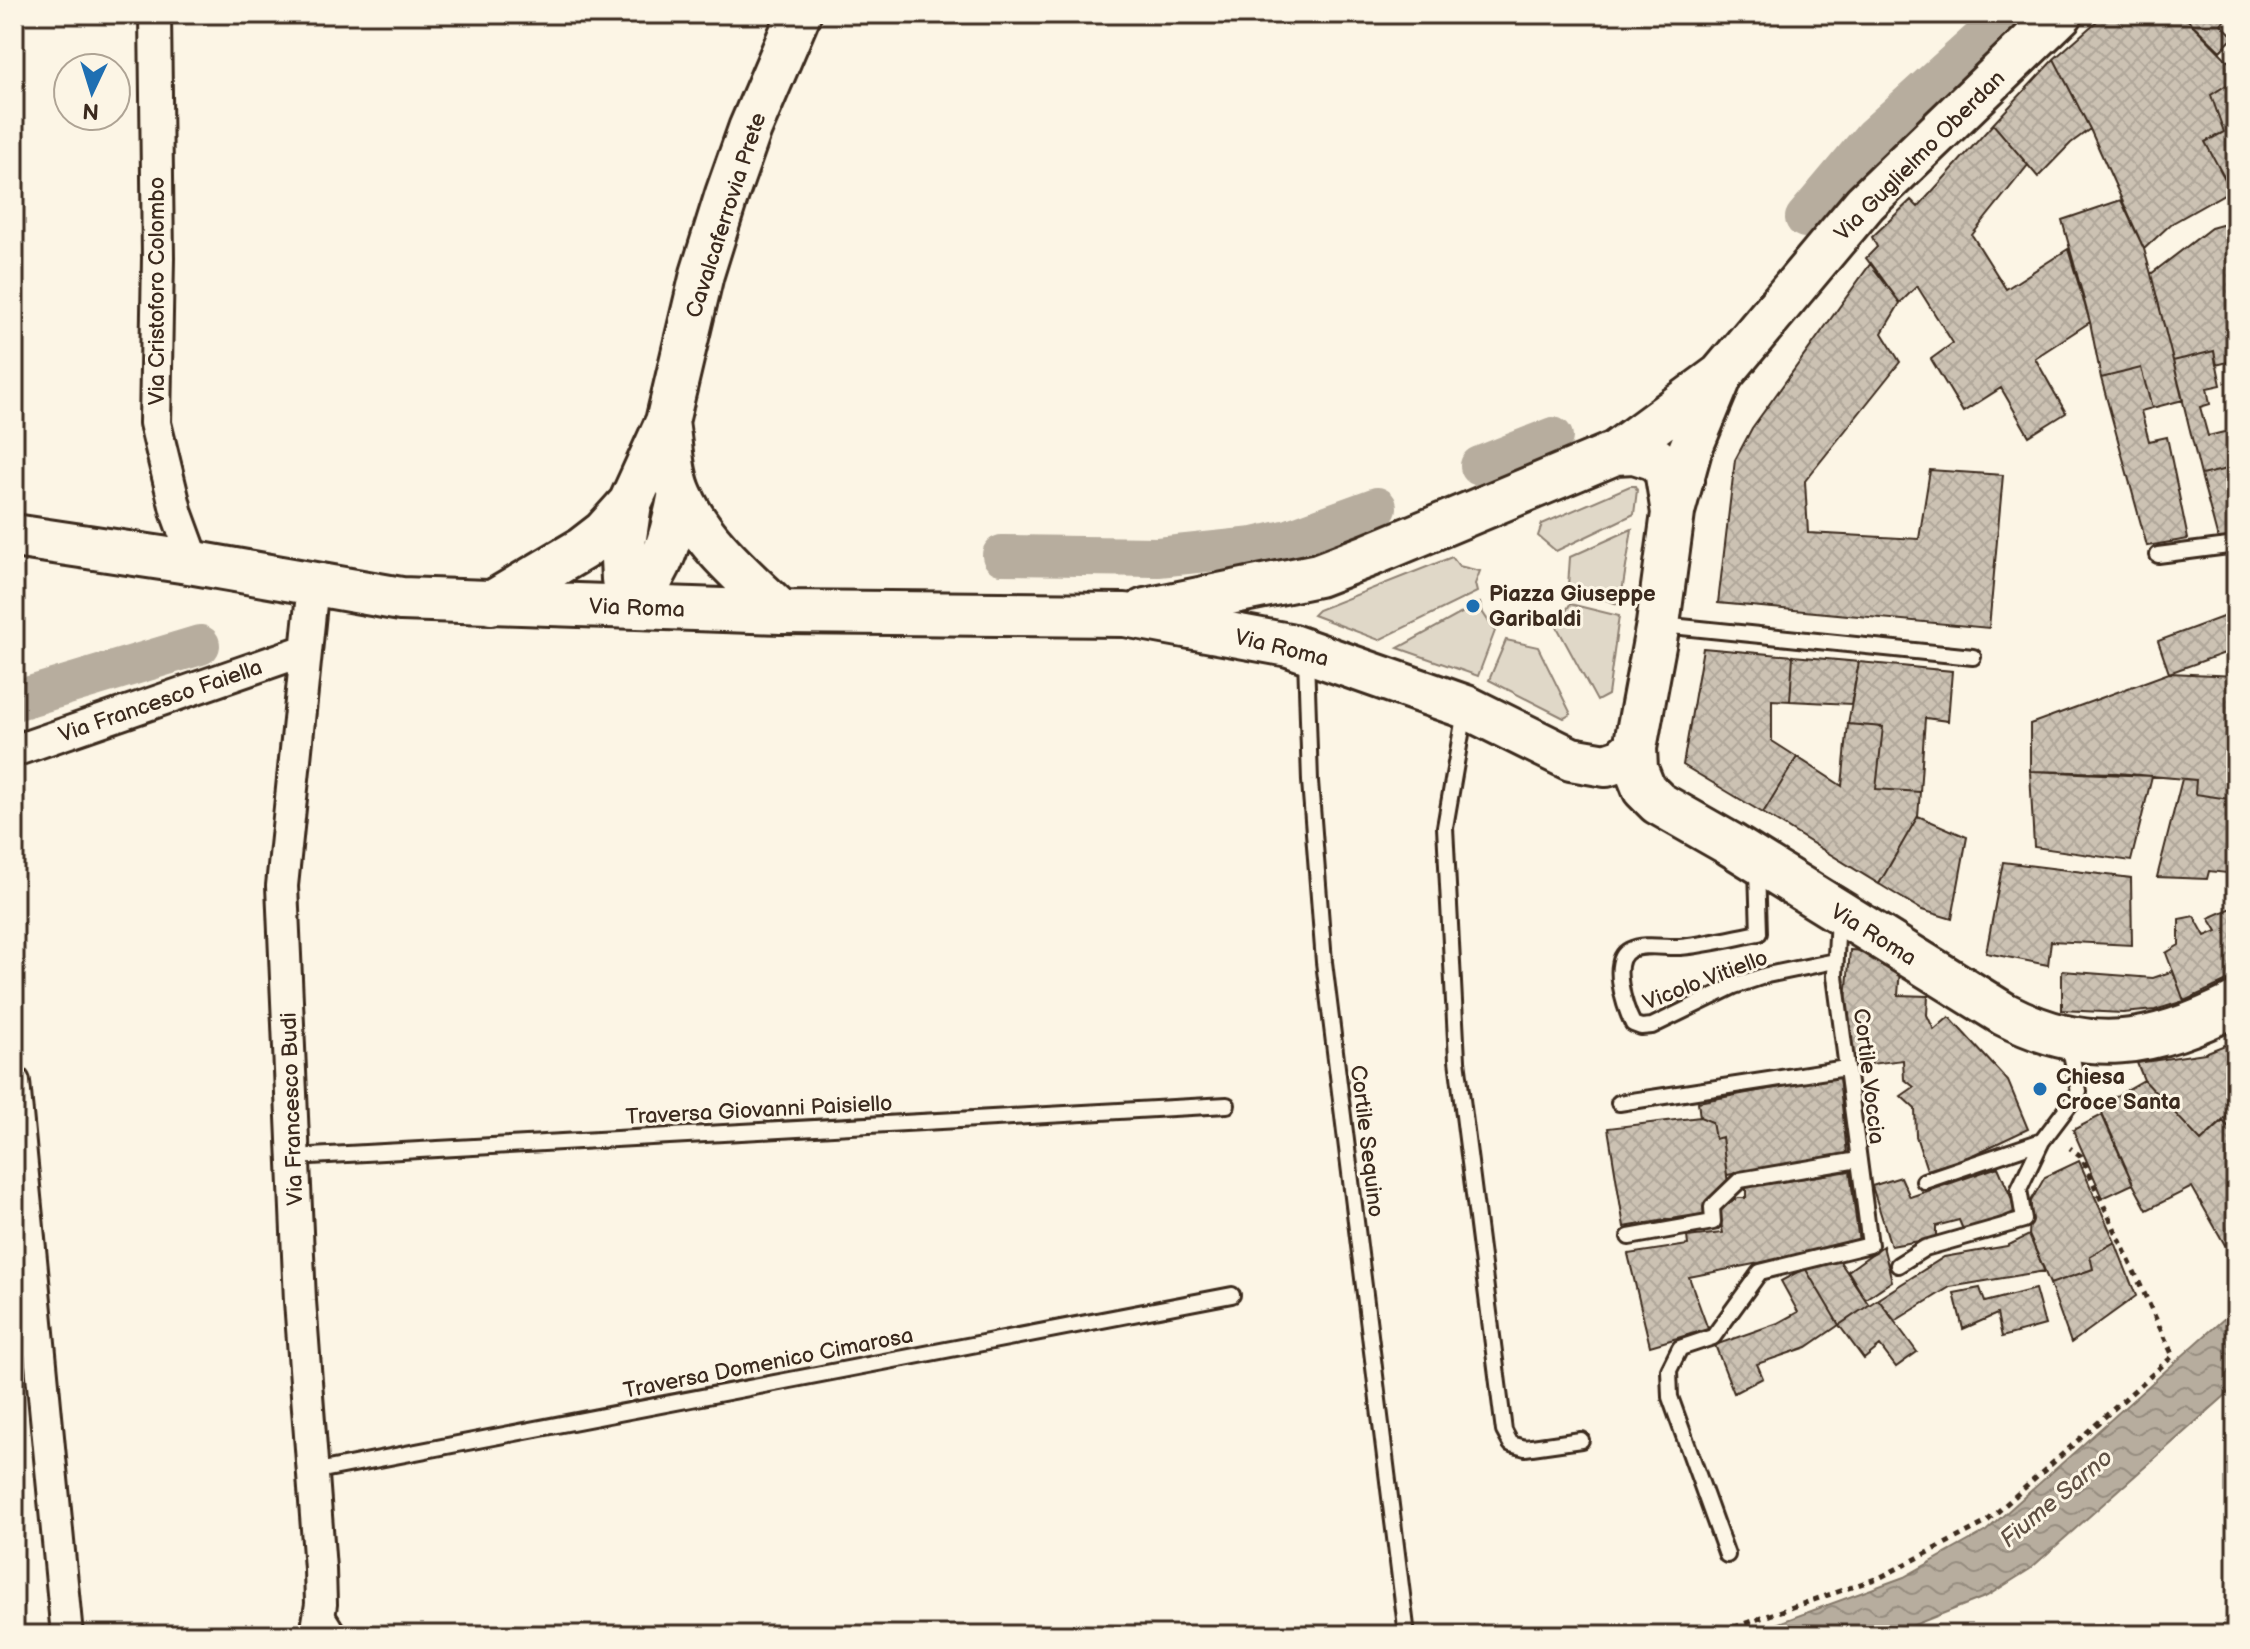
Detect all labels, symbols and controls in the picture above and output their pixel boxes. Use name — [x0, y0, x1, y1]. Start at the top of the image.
north arrow — [52, 52, 132, 132]
street label: Via Guglielmo Oberdan — [1829, 65, 2011, 247]
text: N — [82, 96, 100, 124]
street label: Cavalcaferrovia Prete — [680, 109, 772, 322]
street label: Via Cristoforo Colombo — [144, 177, 171, 405]
place label: Piazza Giuseppe Garibaldi — [1489, 581, 1656, 633]
street label: Via Roma — [589, 593, 685, 624]
marker: Piazza Giuseppe Garibaldi — [1464, 597, 1482, 615]
street label: Via Roma — [1232, 624, 1331, 673]
street label: Via Francesco Faiella — [55, 654, 266, 749]
street label: Via Roma — [1825, 898, 1921, 972]
street label: Vicolo Vitiello — [1639, 944, 1772, 1017]
street label: Cortile Voccia — [1847, 1007, 1890, 1146]
street label: Via Francesco Budi — [276, 1012, 309, 1206]
street label: Cortile Sequino — [1344, 1064, 1389, 1219]
place label: Chiesa Croce Santa — [2056, 1064, 2181, 1116]
marker: Chiesa Croce Santa — [2031, 1080, 2049, 1098]
street label: Traversa Giovanni Paisiello — [625, 1090, 893, 1131]
street label: Traversa Domenico Cimarosa — [621, 1322, 915, 1405]
water label: Fiume Sarno — [1994, 1443, 2119, 1554]

